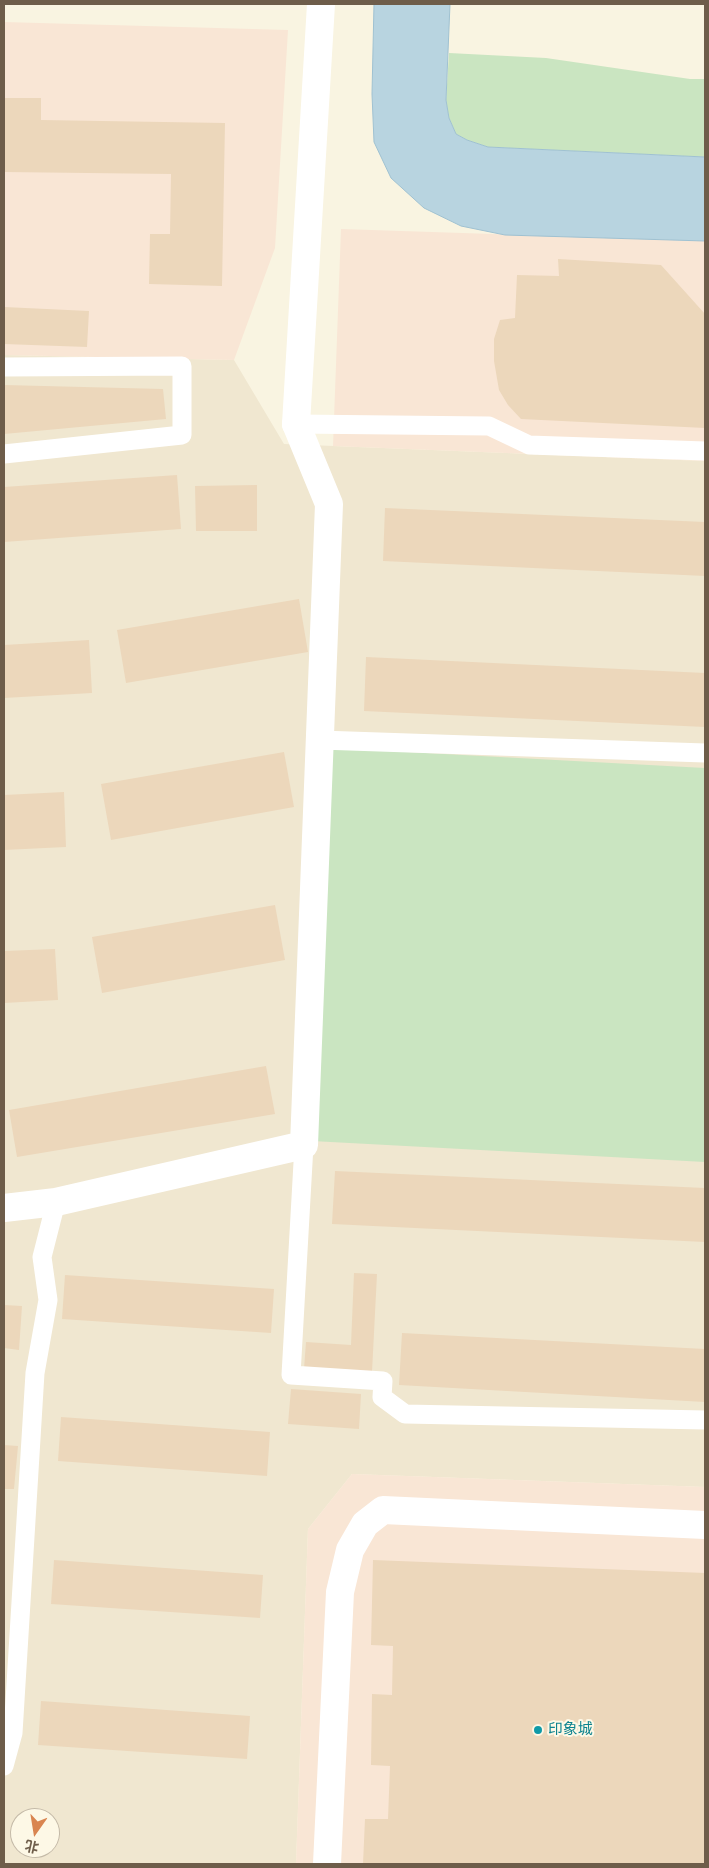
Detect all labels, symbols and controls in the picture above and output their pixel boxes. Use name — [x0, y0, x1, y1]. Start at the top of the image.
place label: 印象城 — [548, 1721, 593, 1739]
marker: 印象城 — [532, 1724, 544, 1736]
north arrow — [10, 1808, 60, 1858]
text: 北 — [23, 1836, 41, 1857]

